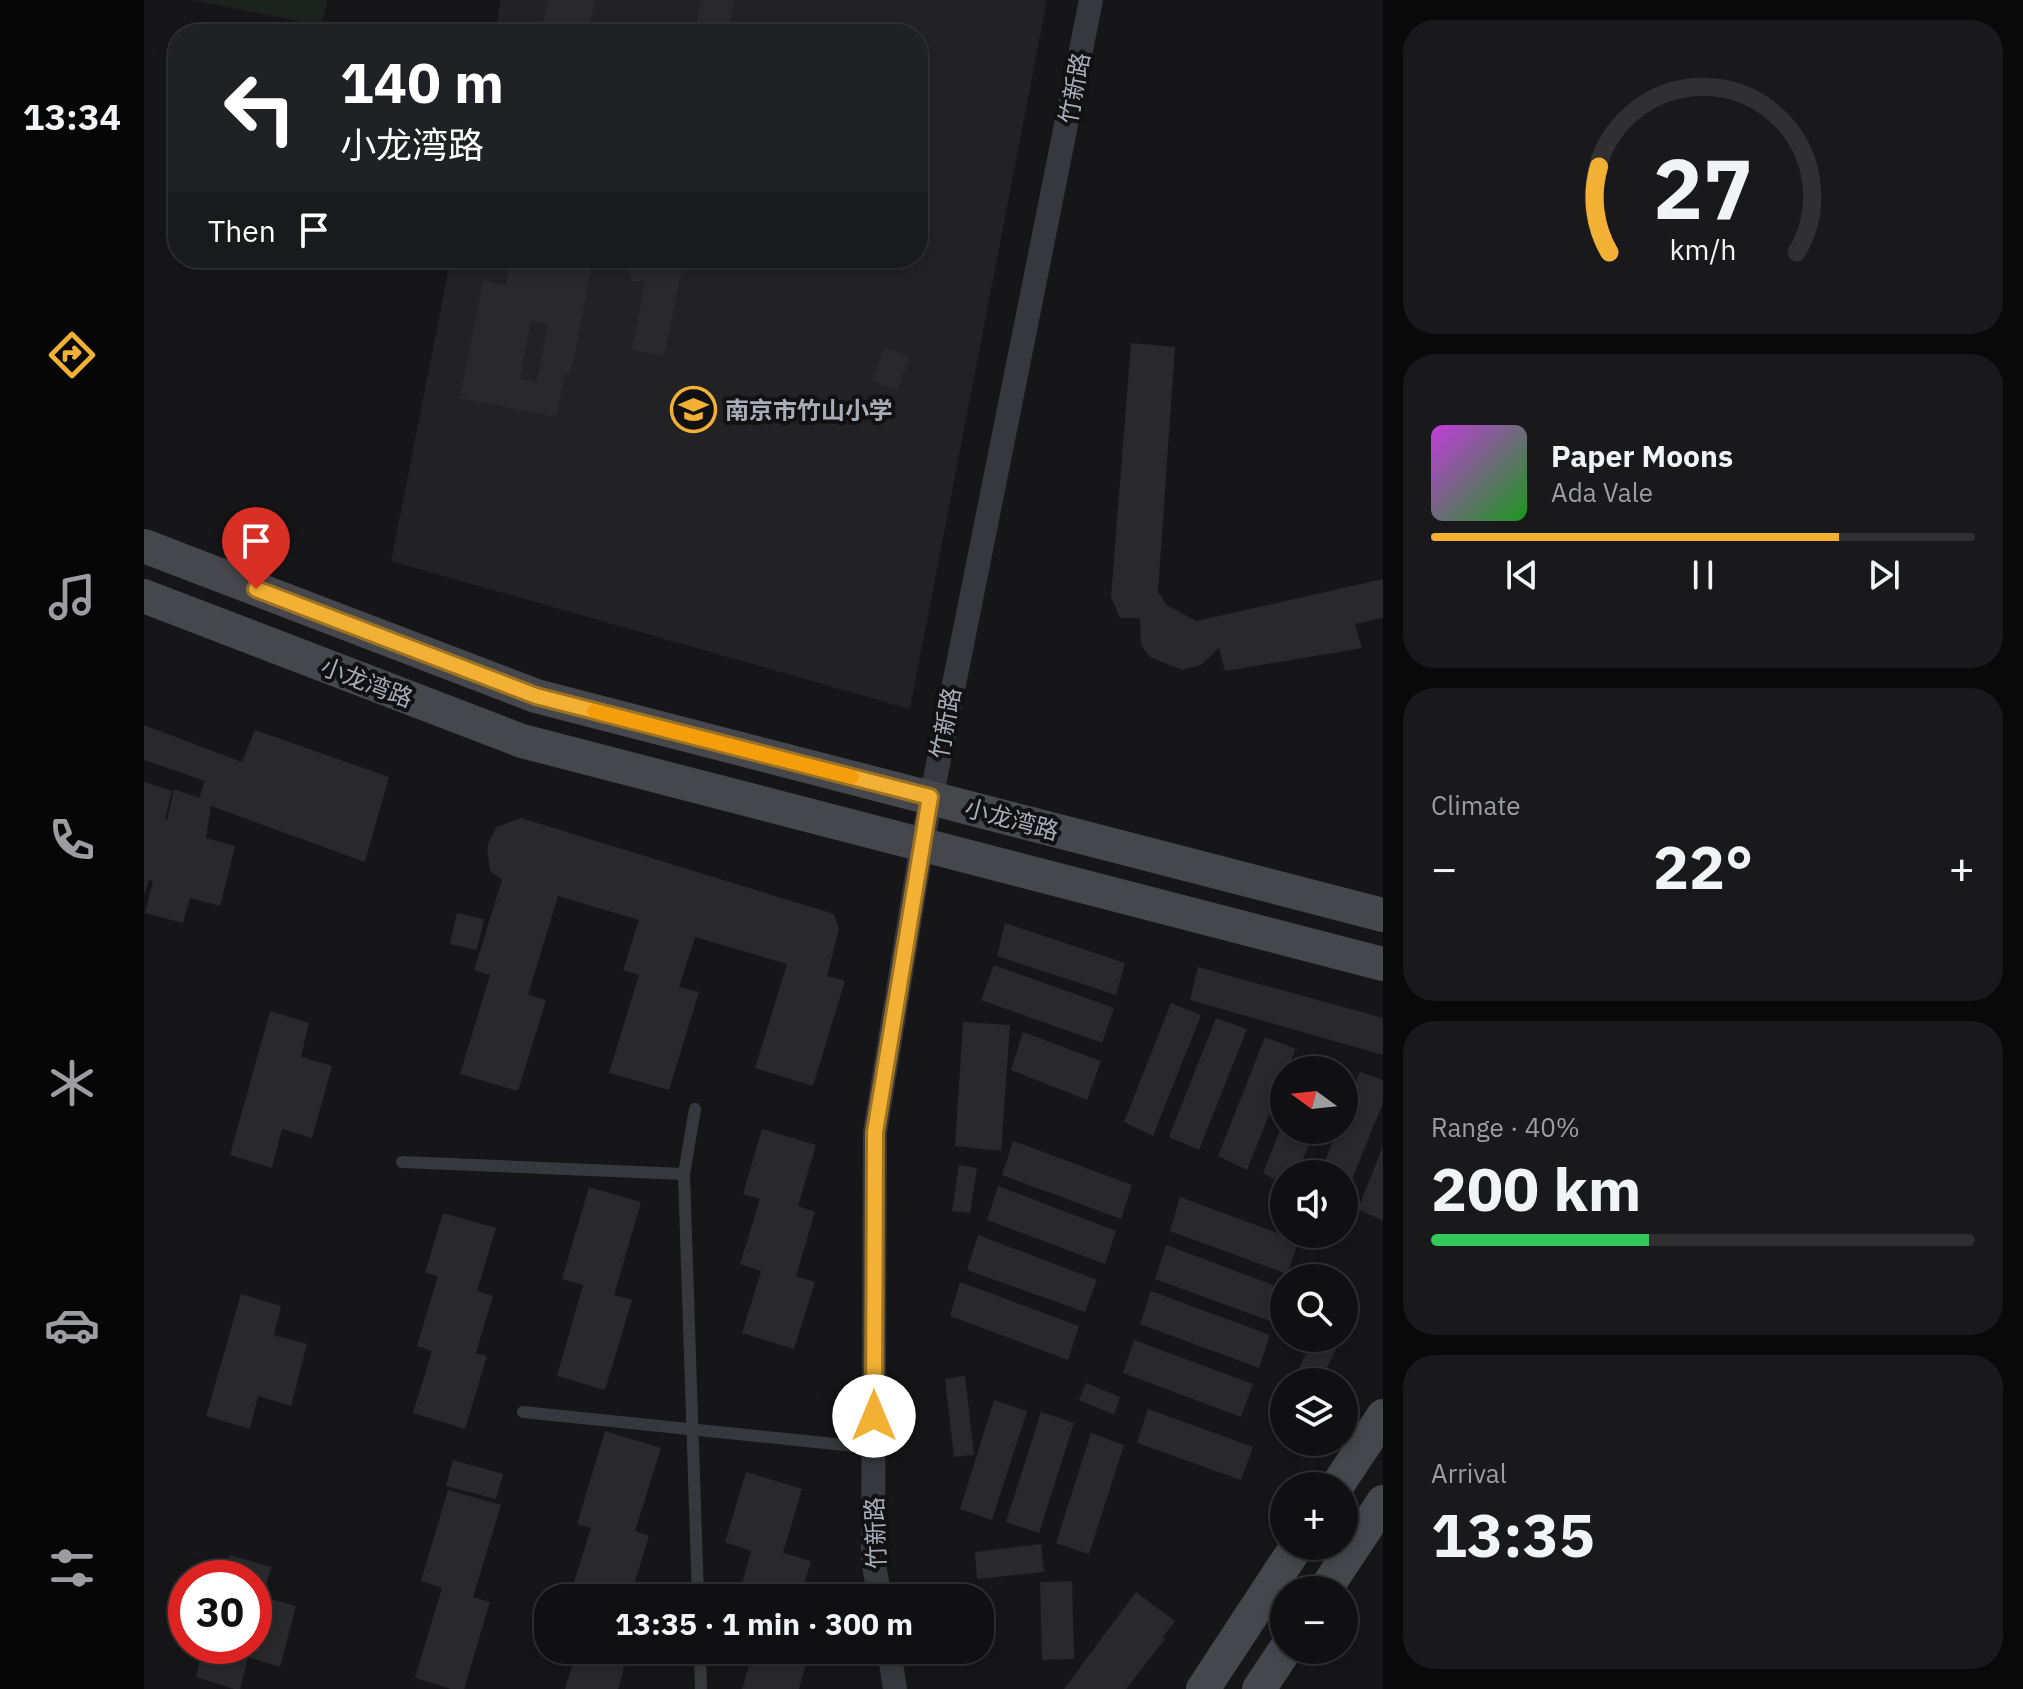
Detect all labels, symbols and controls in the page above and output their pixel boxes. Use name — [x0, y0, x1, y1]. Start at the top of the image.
text: 140 m — [340, 46, 504, 118]
street label: 竹新路 — [1051, 50, 1097, 126]
icon: left — [208, 56, 312, 160]
text: 13:34 — [23, 93, 121, 140]
text: 小龙湾路 — [340, 121, 484, 168]
text: 27 — [1653, 133, 1753, 241]
icon: arrive — [292, 208, 336, 252]
text: Then — [208, 211, 276, 250]
text: km/h — [1669, 231, 1737, 268]
icon: directions — [44, 327, 100, 383]
school or university icon: 南京市竹山小学 — [670, 386, 718, 434]
place label: 南京市竹山小学 — [725, 394, 893, 426]
text: Paper Moons — [1551, 436, 1733, 475]
text: Ada Vale — [1551, 475, 1653, 509]
pin — [222, 507, 290, 589]
icon: arrive — [234, 519, 278, 563]
icon: previous — [1500, 553, 1544, 597]
icon: pause — [1681, 553, 1725, 597]
icon: next — [1862, 553, 1906, 597]
icon: music — [44, 569, 100, 625]
street label: 小龙湾路 — [316, 650, 418, 714]
street label: 竹新路 — [922, 685, 968, 761]
text: Climate — [1431, 788, 1521, 822]
street label: 小龙湾路 — [961, 791, 1063, 847]
icon: phone — [44, 812, 100, 868]
text: 22° — [1653, 827, 1753, 906]
text: − — [1431, 839, 1457, 896]
text: + — [1949, 839, 1975, 896]
icon: climate — [44, 1055, 100, 1111]
north arrow — [1270, 1056, 1358, 1144]
map controls — [1270, 1056, 1358, 1664]
text: Range · 40% — [1431, 1110, 1580, 1144]
text: 200 km — [1431, 1149, 1641, 1228]
button: sound — [1270, 1160, 1358, 1248]
button: search — [1270, 1264, 1358, 1352]
icon: car — [44, 1297, 100, 1353]
button: layers — [1270, 1368, 1358, 1456]
position arrow — [832, 1374, 916, 1458]
text: Arrival — [1431, 1456, 1507, 1490]
button: + — [1270, 1472, 1358, 1560]
text: 13:35 — [1431, 1495, 1595, 1574]
street label: 竹新路 — [858, 1496, 892, 1570]
icon: filters — [44, 1540, 100, 1596]
speed limit sign: 30 — [168, 1560, 272, 1664]
button: − — [1270, 1576, 1358, 1664]
text: 13:35 · 1 min · 300 m — [615, 1604, 913, 1643]

